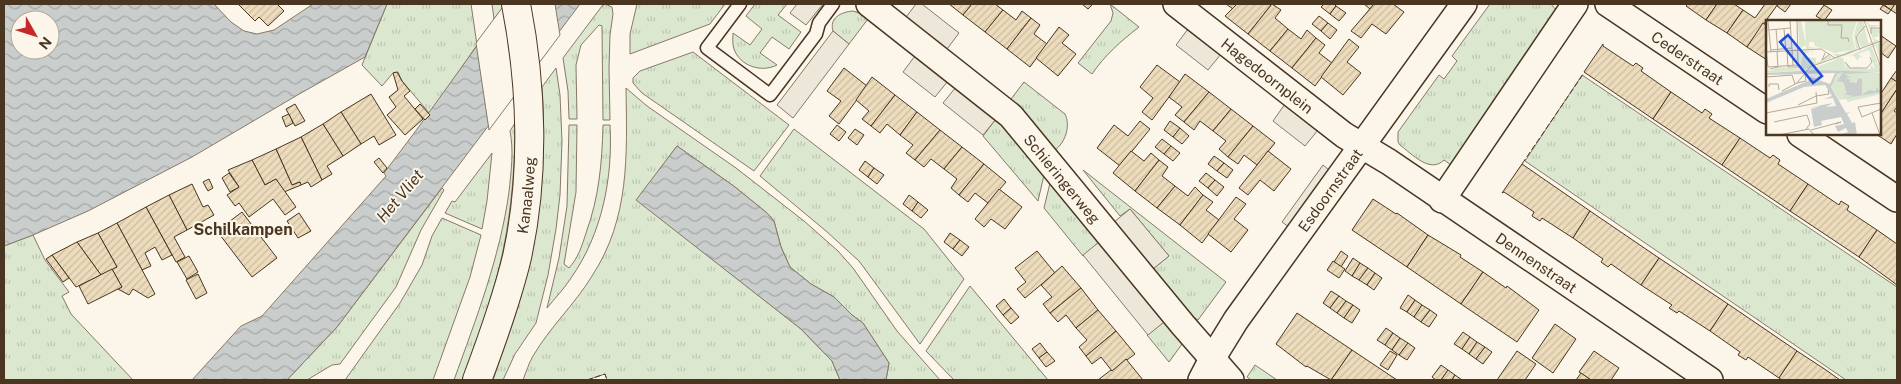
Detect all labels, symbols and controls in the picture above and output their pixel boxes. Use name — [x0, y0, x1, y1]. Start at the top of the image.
north arrow — [10, 10, 60, 60]
inset map — [1766, 20, 1881, 135]
street label: Cederstraat — [1648, 27, 1727, 88]
text: N — [35, 34, 55, 52]
street label: Hagedoornplein — [1218, 34, 1317, 116]
street label: Schieringerweg — [1021, 131, 1104, 227]
street label: Esdoornstraat — [1294, 145, 1366, 235]
street label: Kanaalweg — [513, 156, 538, 235]
water label: Het Vliet — [373, 166, 427, 226]
district label: Schilkampen — [193, 220, 293, 239]
street label: Dennenstraat — [1493, 229, 1581, 296]

